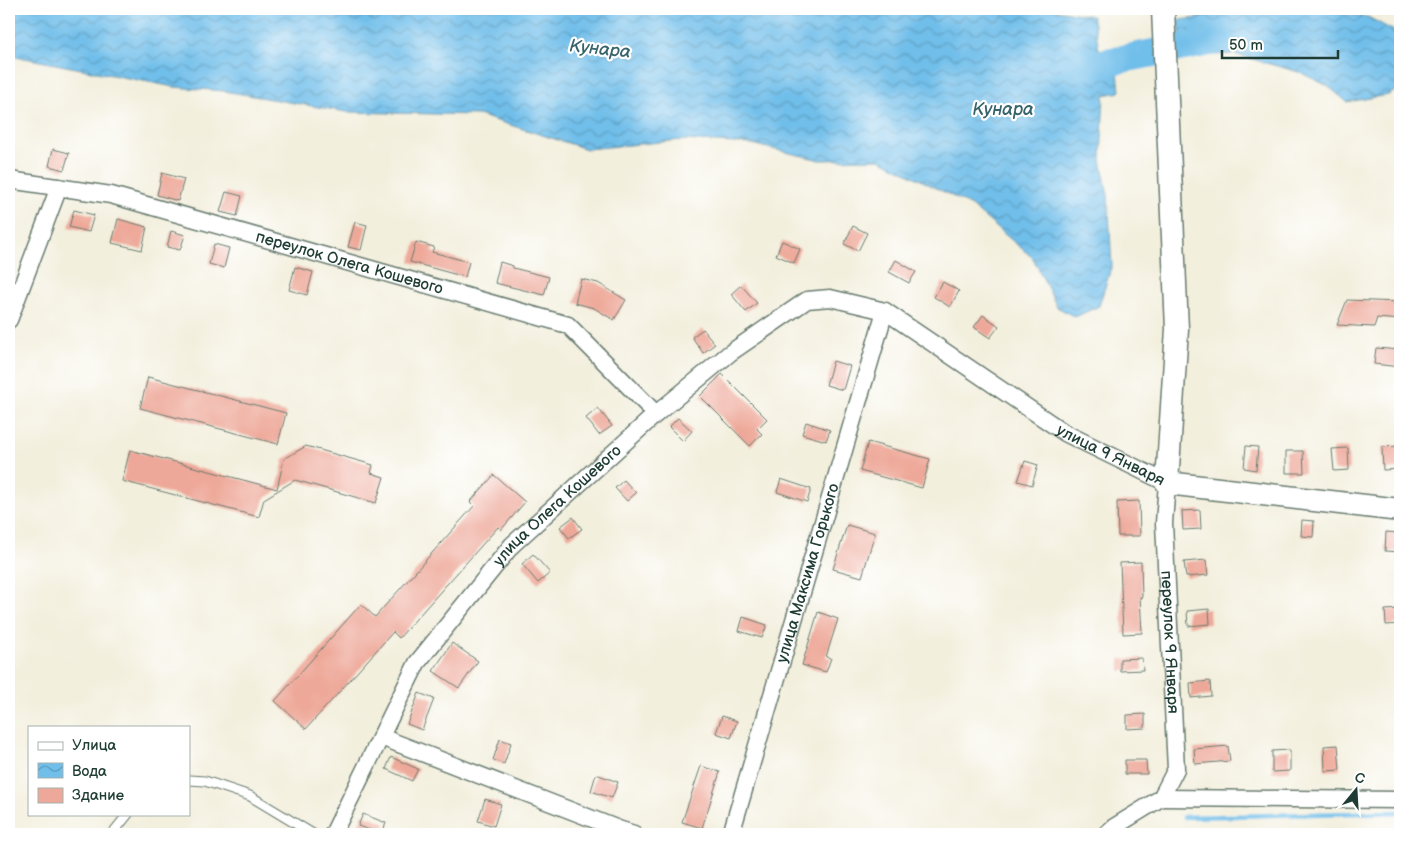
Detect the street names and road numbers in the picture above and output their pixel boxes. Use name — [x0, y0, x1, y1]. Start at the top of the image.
street label: переулок Олега Кошевого — [254, 227, 445, 298]
street label: улица 9 Января — [1053, 421, 1168, 490]
street label: улица Олега Кошевого — [489, 441, 625, 570]
street label: улица Максима Горького — [772, 481, 843, 665]
street label: переулок 9 Января — [1157, 570, 1183, 714]

